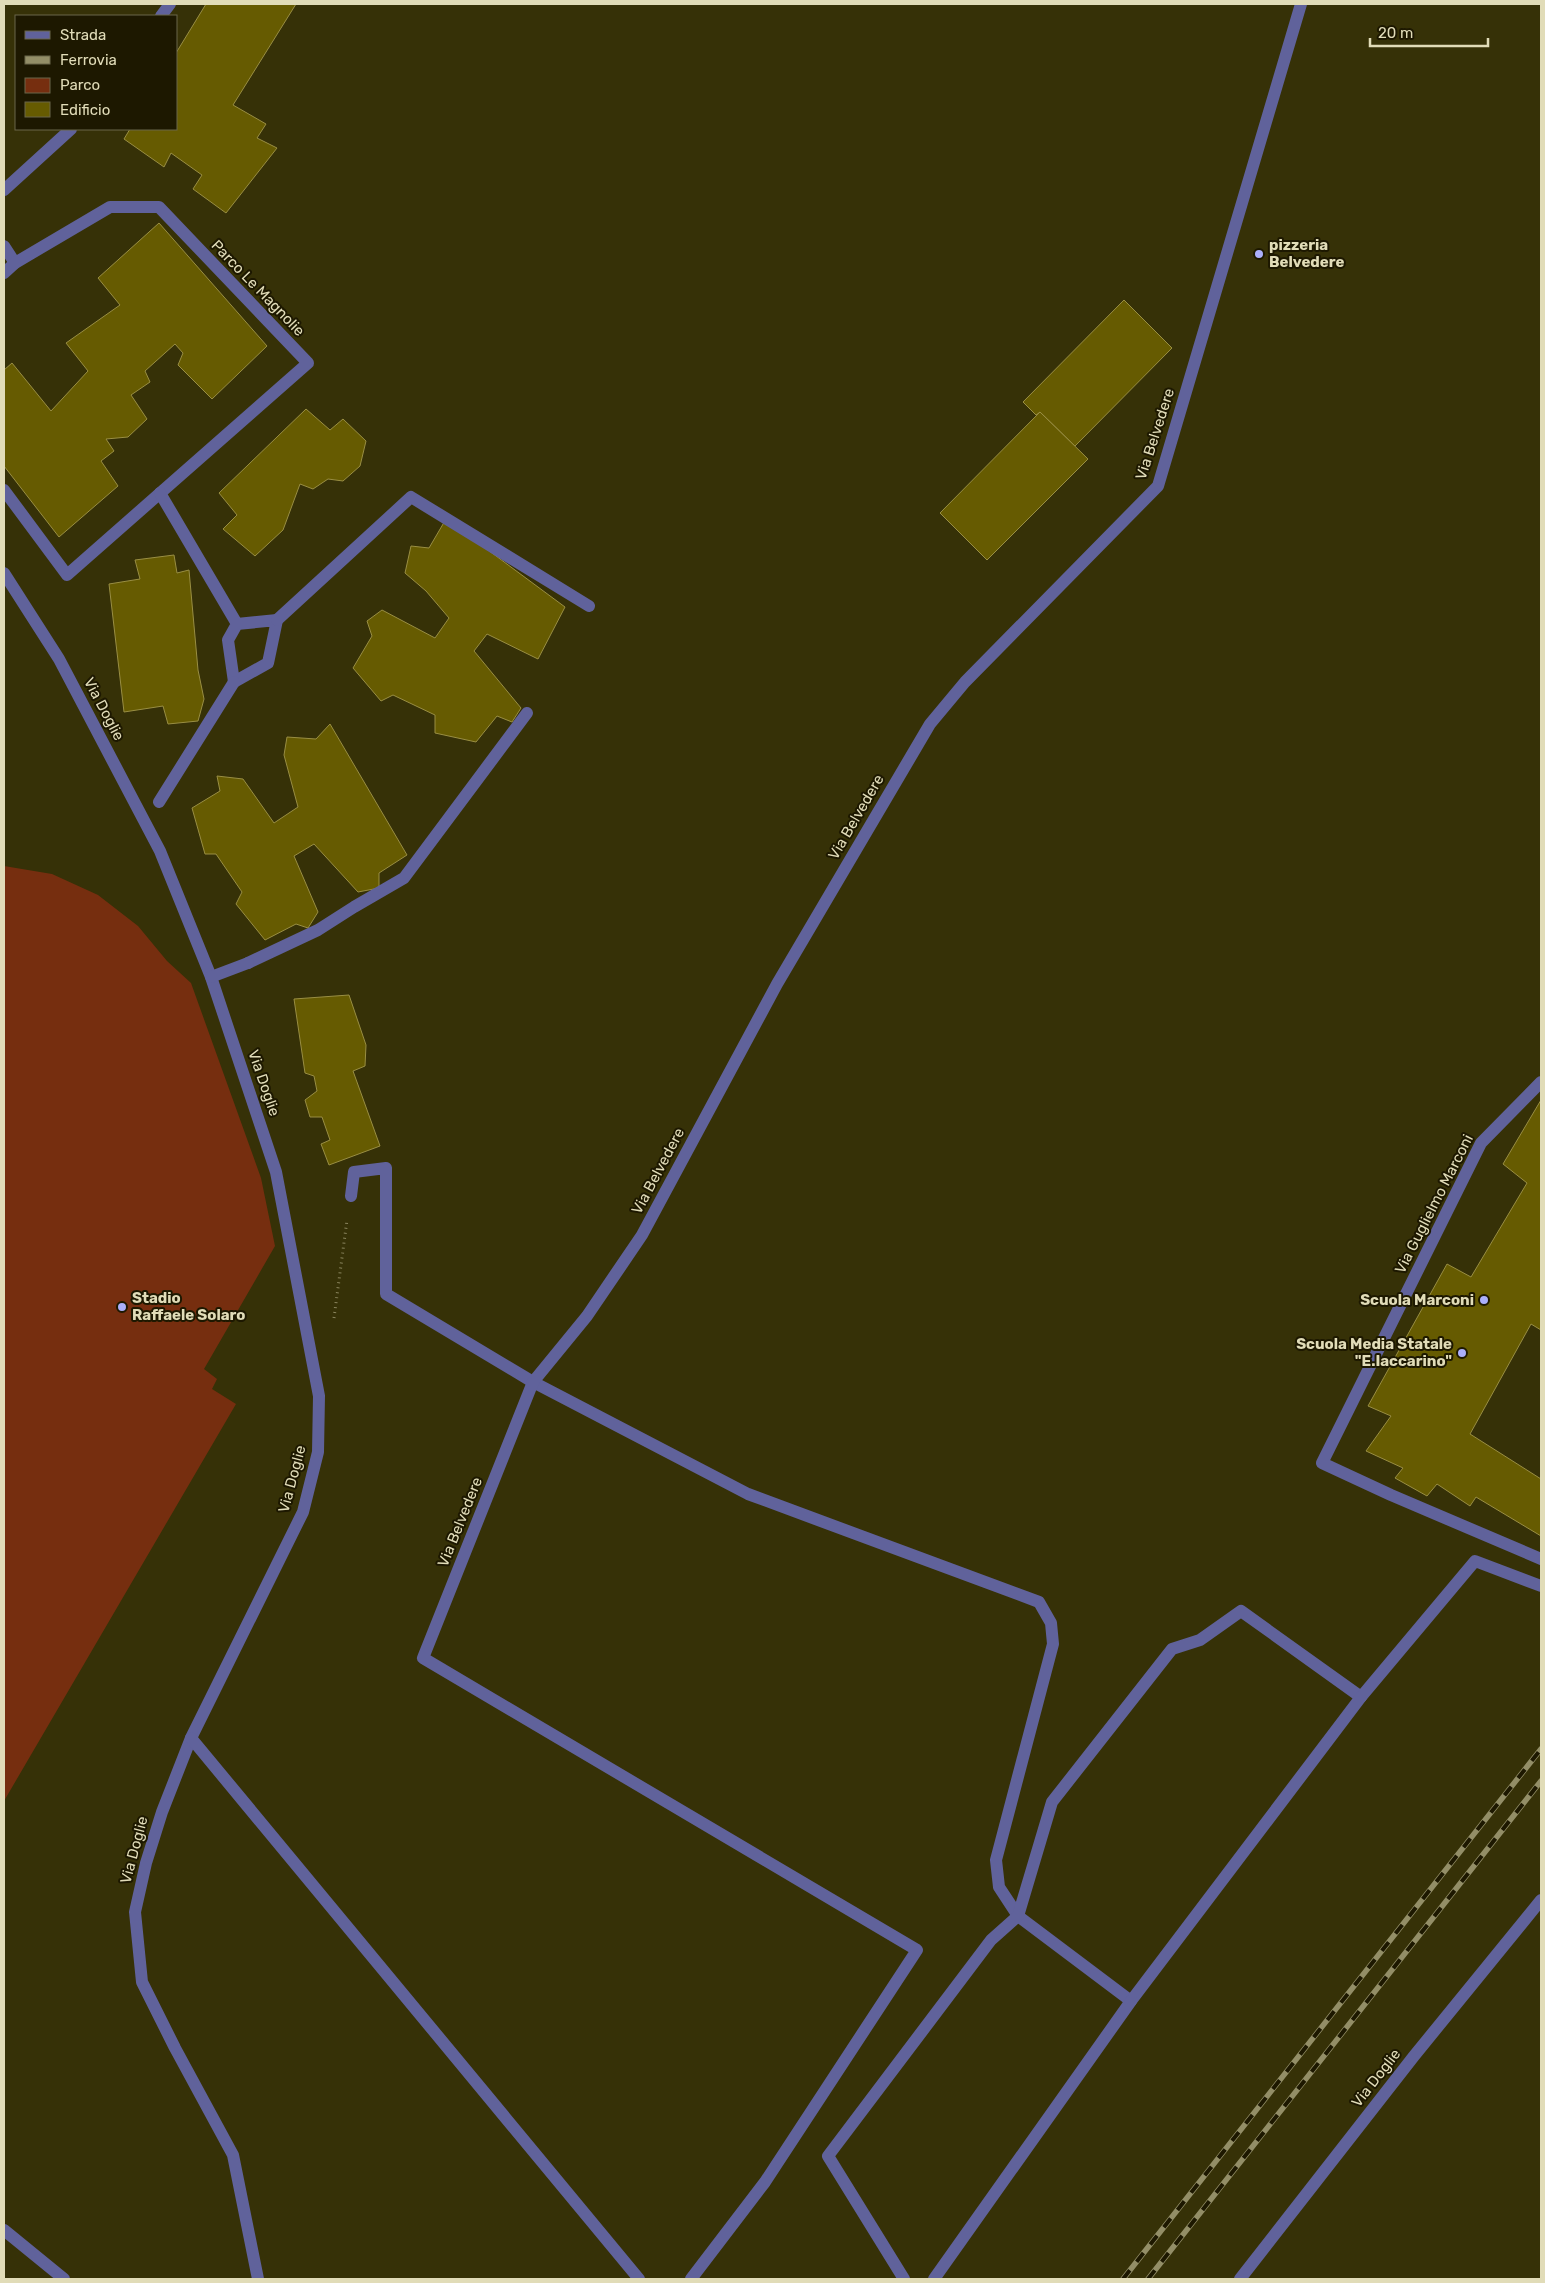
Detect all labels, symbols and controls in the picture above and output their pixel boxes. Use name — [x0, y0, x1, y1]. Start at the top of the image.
legend — [15, 15, 178, 130]
scale bar — [1370, 15, 1488, 47]
text: 20 m — [1378, 24, 1413, 42]
text: Strada — [60, 26, 106, 44]
text: Ferrovia — [60, 51, 117, 69]
text: Parco — [60, 76, 100, 94]
text: Edificio — [60, 101, 110, 119]
street label: Parco Le Magnolie — [207, 236, 309, 340]
place label: pizzeria Belvedere — [1269, 236, 1344, 271]
marker: pizzeria Belvedere — [1253, 248, 1265, 260]
street label: Via Belvedere — [1132, 386, 1178, 482]
street label: Via Doglie — [80, 674, 128, 744]
street label: Via Belvedere — [824, 771, 888, 863]
street label: Via Doglie — [244, 1047, 284, 1119]
street label: Via Belvedere — [628, 1125, 688, 1217]
street label: Via Guglielmo Marconi — [1391, 1131, 1477, 1277]
place label: Stadio Raffaele Solaro — [132, 1289, 245, 1324]
place label: Scuola Marconi — [1360, 1291, 1474, 1309]
marker: Scuola Marconi — [1478, 1294, 1490, 1306]
marker: Stadio Raffaele Solaro — [116, 1301, 128, 1313]
place label: Scuola Media Statale "E.Iaccarino" — [1296, 1335, 1452, 1370]
marker: Scuola Media Statale "E.Iaccarino" — [1456, 1347, 1468, 1359]
street label: Via Doglie — [274, 1443, 310, 1515]
street label: Via Belvedere — [434, 1475, 486, 1569]
street label: Via Doglie — [116, 1814, 152, 1886]
street label: Via Doglie — [1348, 2045, 1404, 2111]

